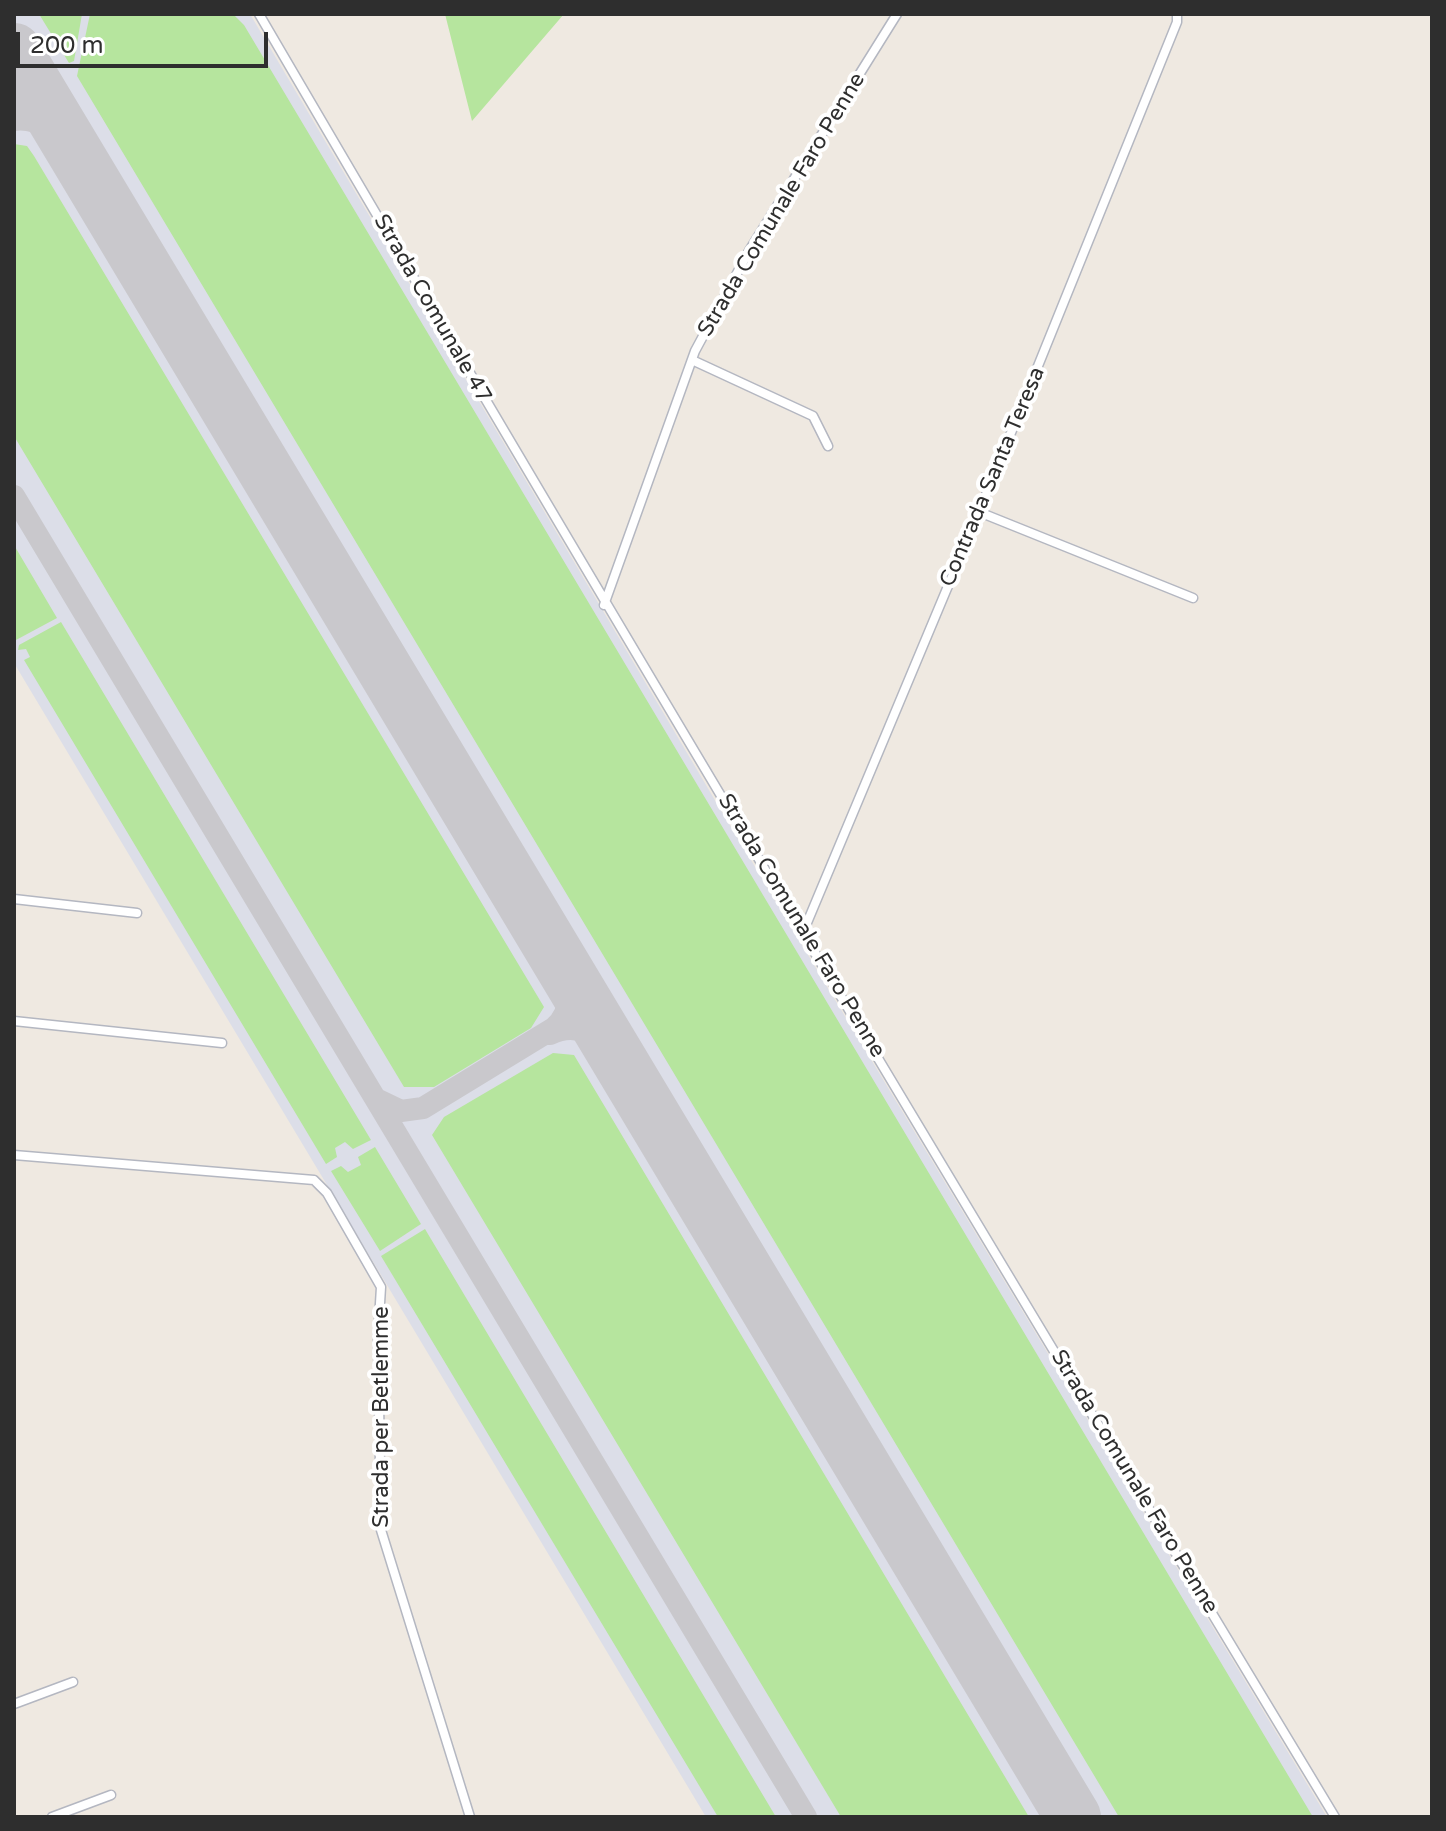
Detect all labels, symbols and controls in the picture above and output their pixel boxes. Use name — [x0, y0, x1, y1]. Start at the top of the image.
scale bar — [20, 16, 272, 66]
text: 200 m — [30, 31, 104, 60]
street label: Strada Comunale Faro Penne — [693, 68, 871, 342]
street label: Strada Comunale 47 — [367, 210, 497, 408]
street label: Contrada Santa Teresa — [935, 363, 1051, 591]
street label: Strada Comunale Faro Penne — [712, 789, 890, 1063]
street label: Strada per Betlemme — [369, 1306, 395, 1528]
street label: Strada Comunale Faro Penne — [1045, 1345, 1223, 1619]

